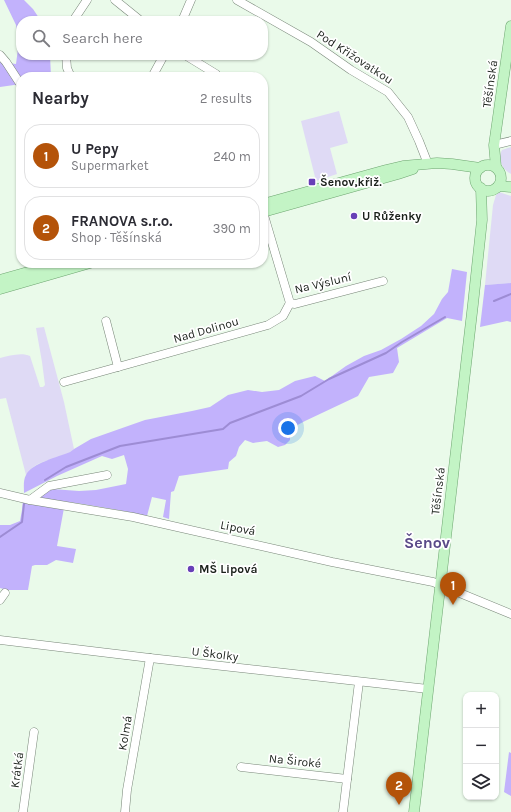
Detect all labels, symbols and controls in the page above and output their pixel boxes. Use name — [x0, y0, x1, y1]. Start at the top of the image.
search box — [16, 16, 268, 60]
icon: search — [30, 27, 52, 49]
street label: Pod Křižovatkou — [314, 27, 396, 87]
text: Search here — [62, 29, 143, 47]
street label: Těšínská — [480, 59, 500, 109]
text: Nearby — [32, 88, 89, 108]
text: 2 results — [200, 91, 252, 106]
text: U Pepy — [71, 140, 119, 158]
text: 1 — [44, 149, 48, 164]
text: 240 m — [213, 149, 251, 164]
text: Supermarket — [71, 158, 149, 173]
place label: Šenov,křiž. — [320, 174, 382, 189]
marker: Šenov,křiž. — [307, 177, 317, 187]
place label: U Růženky — [362, 209, 421, 223]
marker: U Růženky — [349, 211, 359, 221]
text: FRANOVA s.r.o. — [71, 212, 173, 230]
text: 2 — [42, 221, 50, 236]
text: 390 m — [213, 221, 251, 236]
text: Shop · Těšínská — [71, 230, 162, 245]
street label: Na Výsluní — [293, 270, 353, 296]
street label: Nad Dolinou — [172, 314, 240, 346]
your location — [278, 418, 298, 438]
street label: Těšínská — [428, 466, 448, 516]
street label: Lipová — [219, 518, 257, 538]
district label: Šenov — [404, 532, 451, 552]
place label: MŠ Lipová — [199, 561, 257, 576]
marker: MŠ Lipová — [186, 564, 196, 574]
pin: 1 — [440, 572, 466, 605]
street label: U Školky — [191, 643, 240, 664]
map controls — [463, 692, 499, 800]
button: + — [463, 692, 499, 728]
street label: Kolmá — [115, 715, 135, 751]
button: − — [463, 728, 499, 764]
street label: Na Široké — [268, 750, 322, 771]
street label: Krátká — [8, 751, 26, 789]
button: layers — [463, 764, 499, 800]
pin: 2 — [386, 772, 412, 805]

